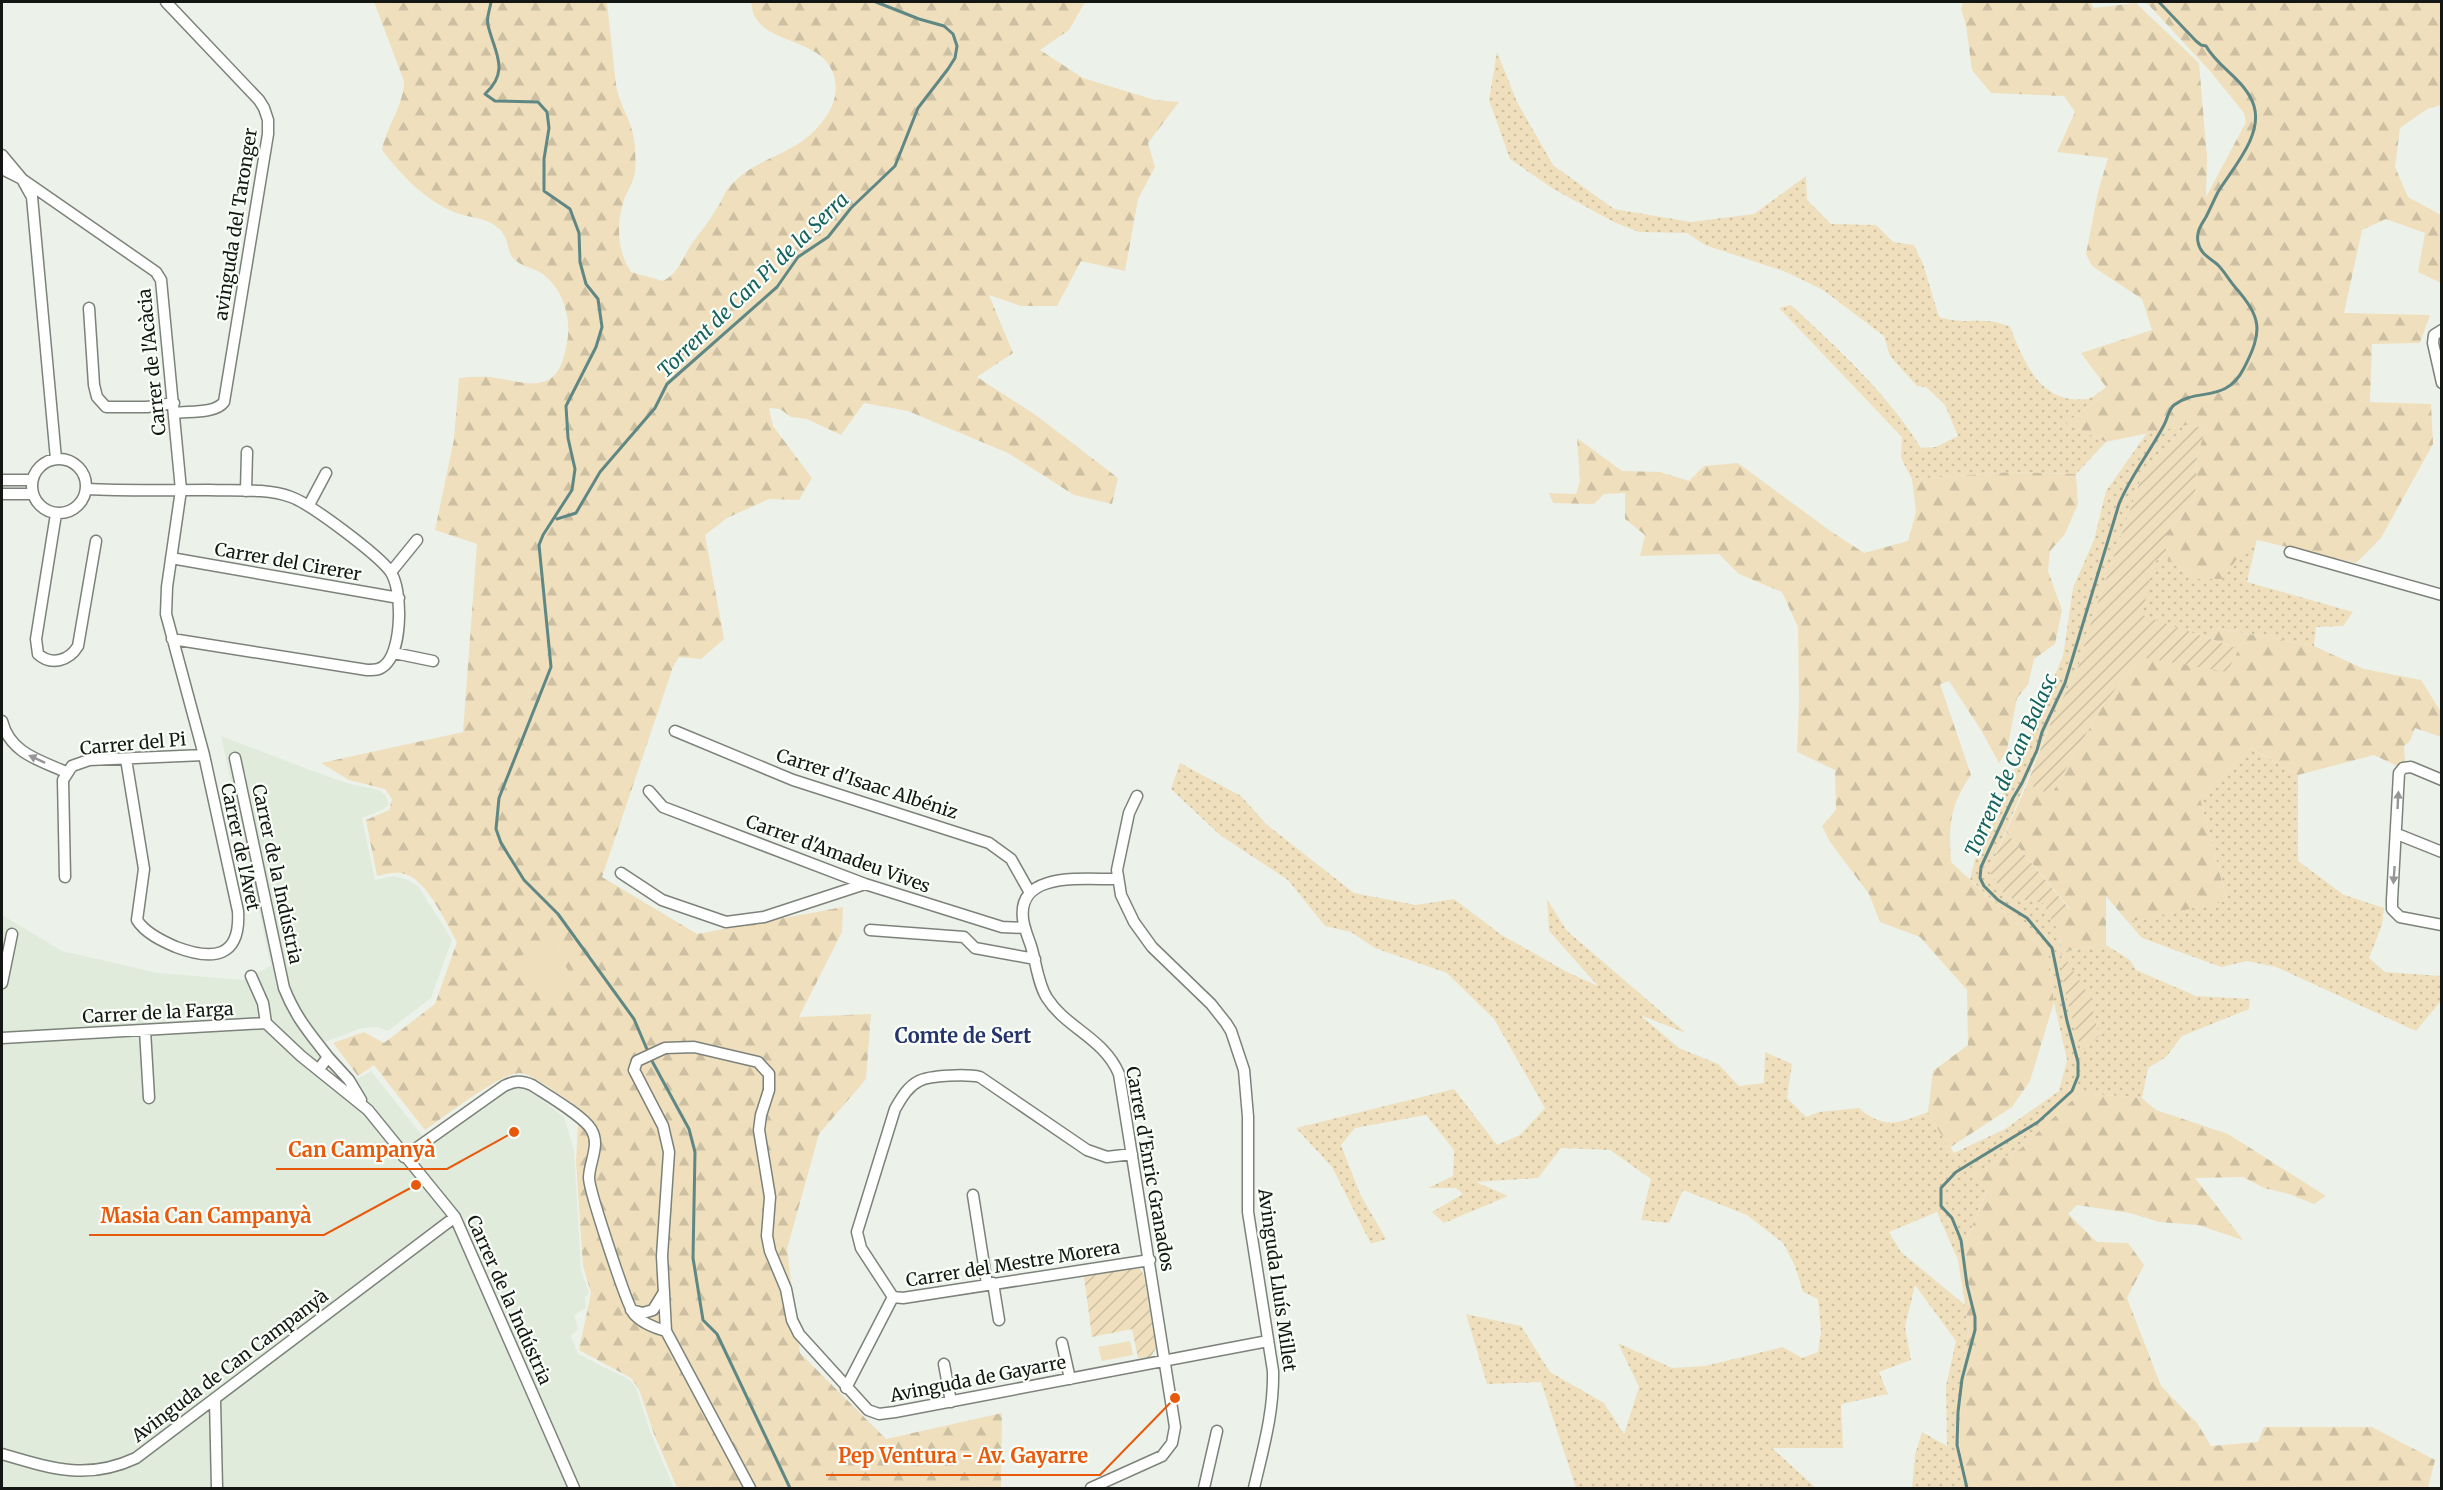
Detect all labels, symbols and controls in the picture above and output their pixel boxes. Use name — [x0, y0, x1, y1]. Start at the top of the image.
street label: avinguda del Taronger — [209, 126, 262, 322]
water label: Torrent de Can Pi de la Serra — [652, 187, 854, 383]
street label: Carrer de l'Acàcia — [132, 287, 171, 437]
street label: Carrer del Cirerer — [213, 537, 363, 586]
water label: Torrent de Can Balasc — [1959, 669, 2062, 860]
street label: Carrer del Pi — [79, 727, 187, 760]
street label: Carrer d'Isaac Albéniz — [773, 743, 961, 824]
one-way arrow — [28, 754, 45, 763]
street label: Carrer de l'Avet — [216, 781, 265, 913]
street label: Carrer de la Indústria — [247, 782, 308, 966]
one-way arrow — [2394, 791, 2403, 810]
street label: Carrer d'Amadeu Vives — [743, 809, 934, 898]
one-way arrow — [2389, 865, 2399, 884]
street label: Carrer de la Farga — [82, 997, 235, 1028]
district label: Comte de Sert — [895, 1023, 1031, 1048]
street label: Carrer d'Enric Granados — [1121, 1065, 1180, 1273]
callout: Can Campanyà — [276, 1131, 447, 1169]
text: Can Campanyà — [289, 1137, 435, 1162]
street label: Avinguda Lluís Millet — [1253, 1186, 1302, 1373]
callout: Masia Can Campanyà — [89, 1197, 324, 1235]
text: Masia Can Campanyà — [100, 1203, 312, 1228]
street label: Carrer de la Indústria — [462, 1211, 557, 1388]
street label: Carrer del Mestre Morera — [904, 1235, 1122, 1292]
street label: Avinguda de Can Campanyà — [126, 1284, 333, 1448]
street label: Avinguda de Gayarre — [887, 1350, 1068, 1407]
callout: Pep Ventura - Av. Gayarre — [826, 1437, 1100, 1475]
text: Pep Ventura - Av. Gayarre — [838, 1443, 1088, 1468]

